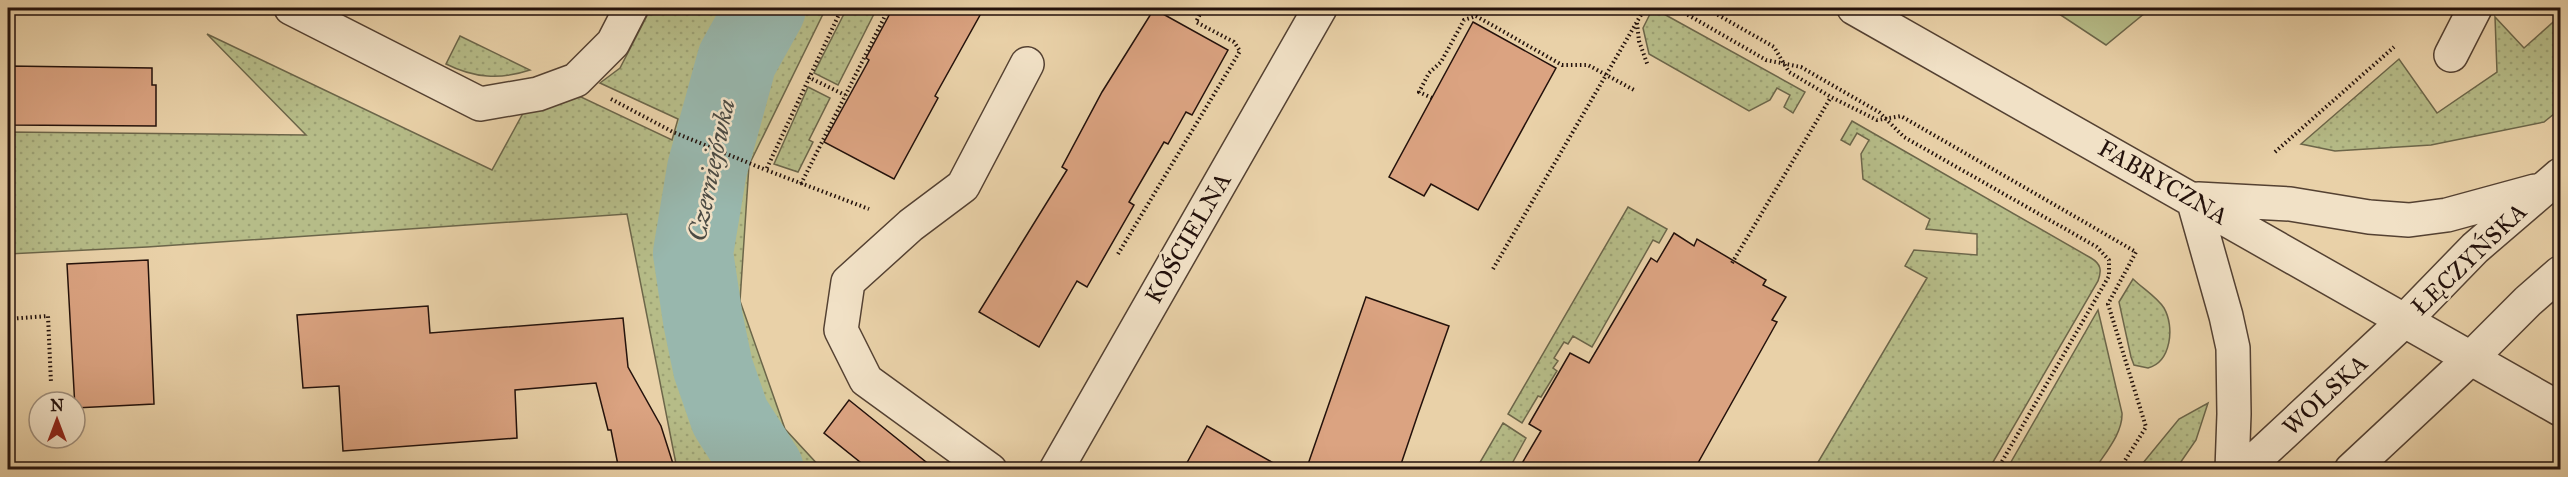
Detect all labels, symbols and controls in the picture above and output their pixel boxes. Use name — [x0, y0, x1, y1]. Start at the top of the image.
water label: Czerniejówka — [680, 96, 742, 244]
street label: FABRYCZNA — [2093, 133, 2233, 231]
street label: KOŚCIELNA — [1138, 167, 1238, 309]
street label: ŁĘCZYŃSKA — [2405, 196, 2533, 322]
street label: WOLSKA — [2276, 348, 2374, 442]
north arrow — [27, 390, 87, 450]
text: N — [50, 396, 64, 415]

